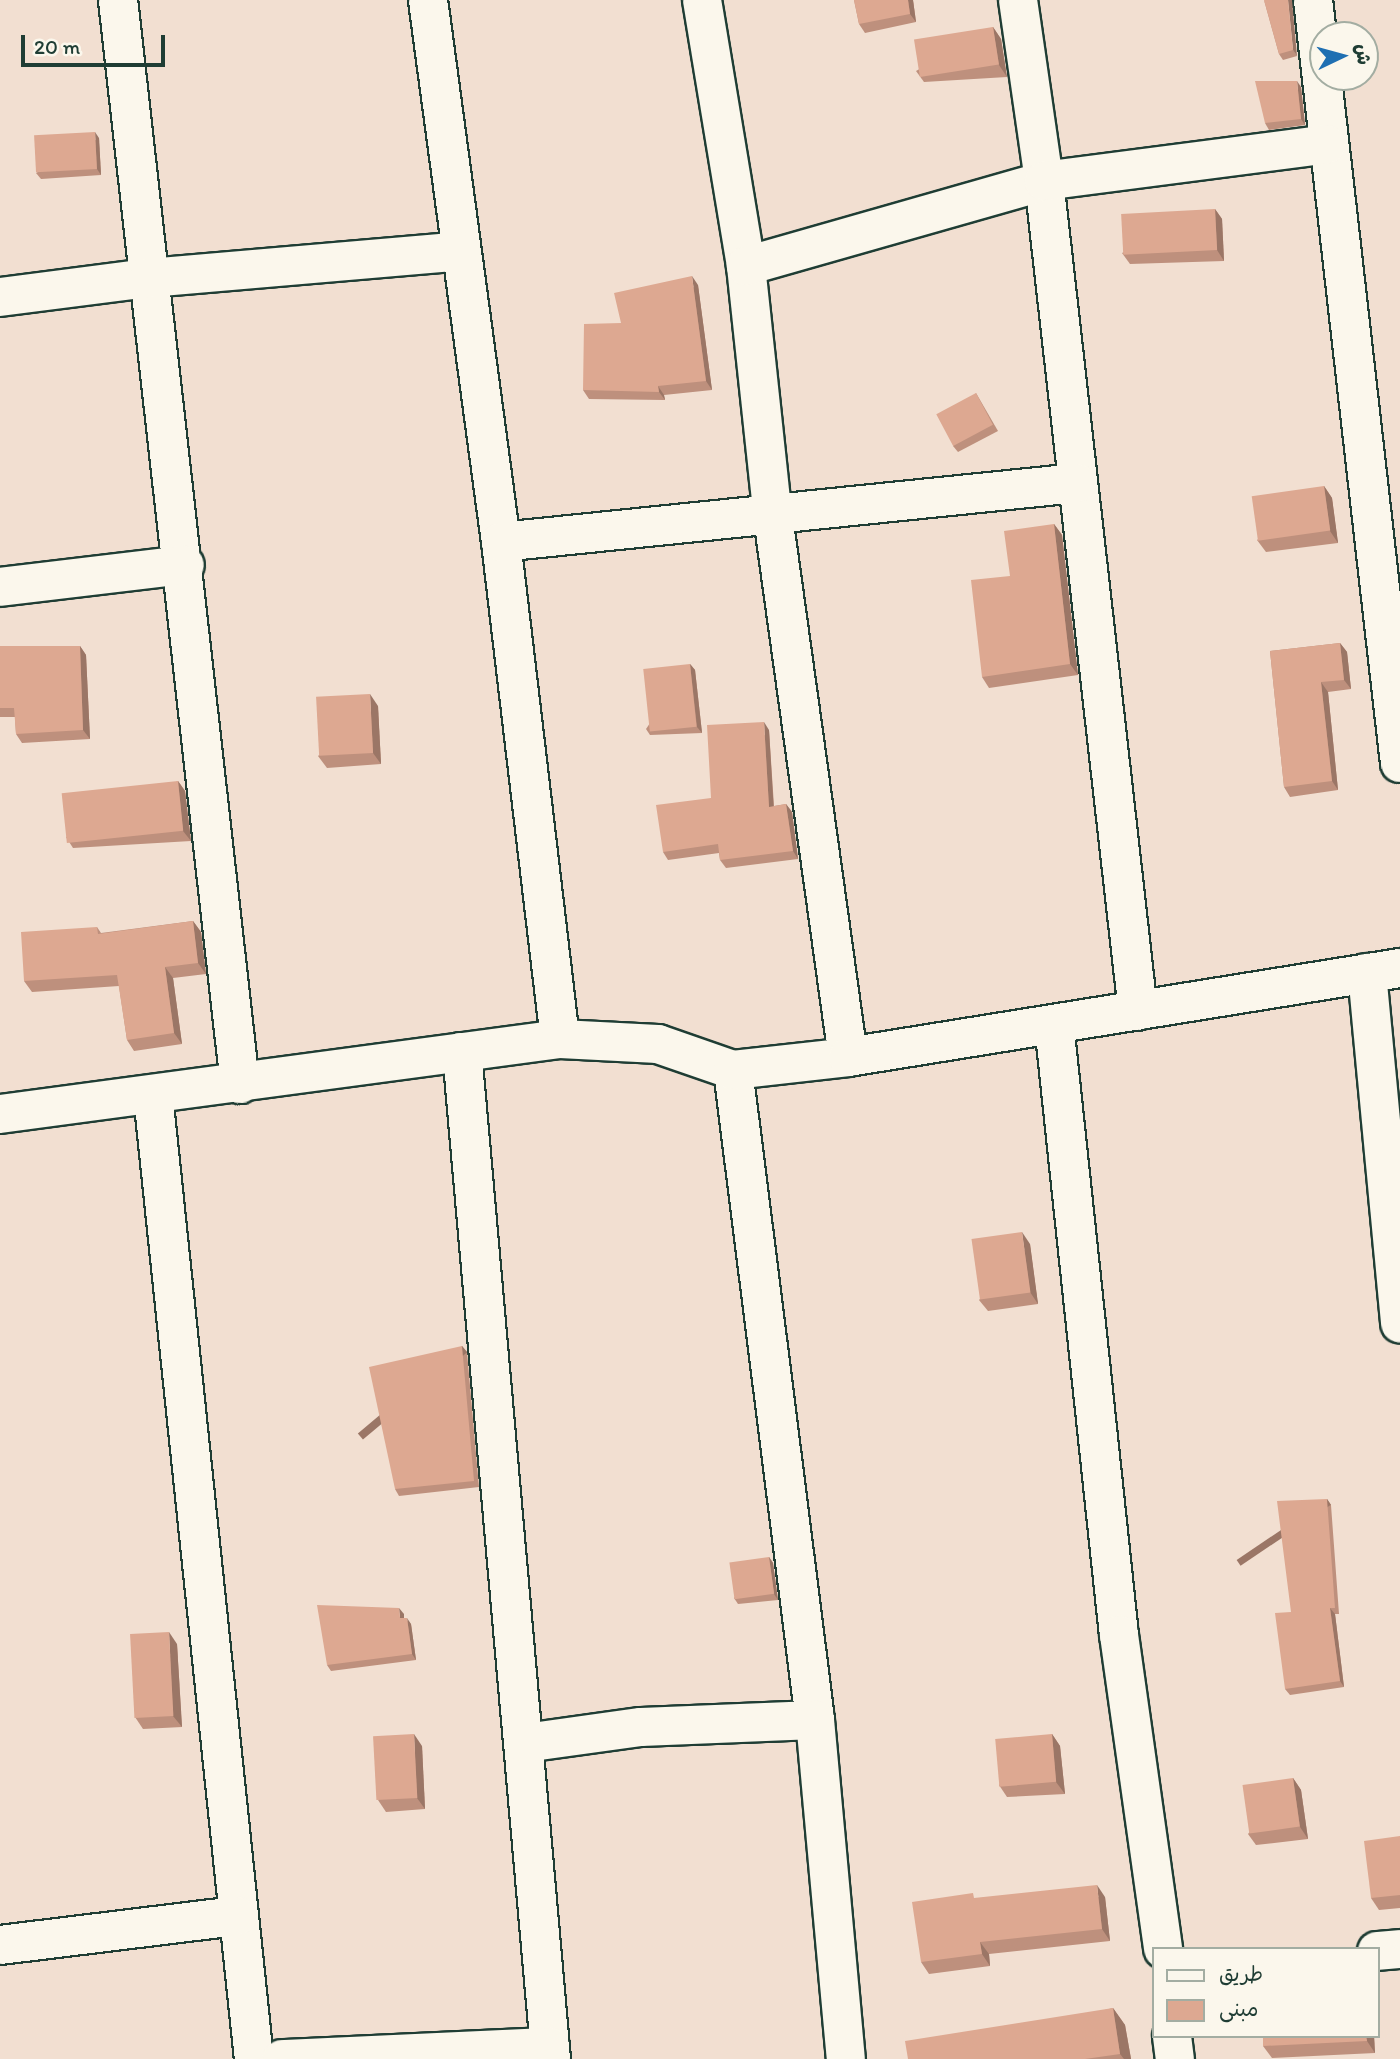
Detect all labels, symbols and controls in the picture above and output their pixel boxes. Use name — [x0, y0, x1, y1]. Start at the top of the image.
scale bar — [24, 21, 168, 65]
north arrow — [1309, 21, 1379, 91]
text: 20 m — [34, 34, 80, 59]
text: ش — [1351, 43, 1376, 66]
legend — [1152, 1947, 1379, 2038]
text: طريق — [1219, 1961, 1263, 1986]
text: مبنى — [1219, 1996, 1258, 2021]

